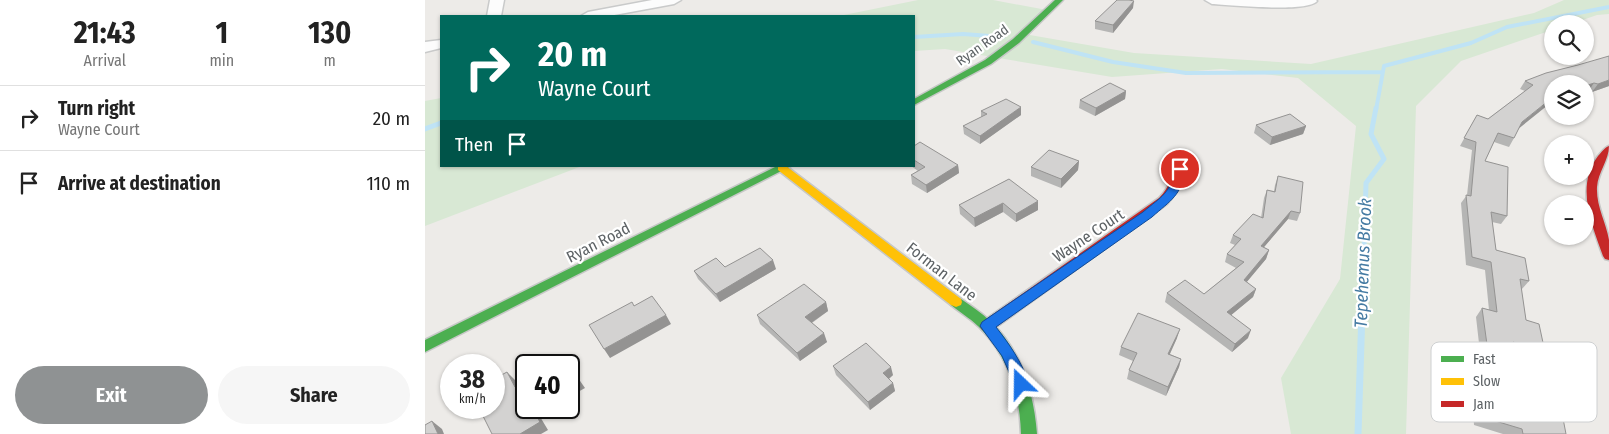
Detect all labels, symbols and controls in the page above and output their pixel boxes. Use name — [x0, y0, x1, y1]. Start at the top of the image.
text: 21:43 — [74, 15, 136, 51]
text: 1 — [216, 15, 228, 51]
text: 130 — [308, 15, 351, 51]
map controls — [1544, 15, 1594, 245]
button: search — [1544, 15, 1594, 65]
street label: Ryan Road — [953, 21, 1012, 70]
text: 20 m — [538, 33, 607, 75]
icon: right — [455, 35, 520, 100]
text: Arrival — [84, 51, 126, 70]
text: min — [210, 51, 234, 70]
text: m — [323, 51, 336, 70]
text: Wayne Court — [538, 75, 650, 102]
button: layers — [1544, 75, 1594, 125]
text: Turn right — [58, 97, 135, 120]
icon: right — [15, 104, 43, 132]
text: 20 m — [373, 107, 410, 130]
text: Wayne Court — [58, 120, 140, 139]
icon: arrive — [503, 130, 531, 158]
text: Then — [455, 133, 493, 156]
button: + — [1544, 135, 1594, 185]
pin — [1159, 148, 1201, 190]
icon: arrive — [1166, 155, 1194, 183]
icon: arrive — [15, 169, 43, 197]
text: Arrive at destination — [58, 172, 221, 195]
text: 110 m — [366, 172, 410, 195]
button: − — [1544, 195, 1594, 245]
water label: Tepehemus Brook — [1350, 198, 1376, 328]
street label: Wayne Court — [1049, 204, 1128, 266]
street label: Ryan Road — [563, 218, 633, 267]
street label: Forman Lane — [903, 238, 981, 305]
legend — [1431, 342, 1597, 422]
text: Fast — [1473, 351, 1496, 368]
speed limit sign: 40 — [515, 354, 580, 419]
position arrow — [994, 357, 1046, 409]
text: 38 — [460, 365, 485, 395]
button: Exit — [15, 366, 208, 424]
button: Share — [218, 366, 410, 424]
text: Slow — [1473, 373, 1500, 390]
text: km/h — [459, 392, 486, 406]
text: Jam — [1473, 396, 1494, 413]

